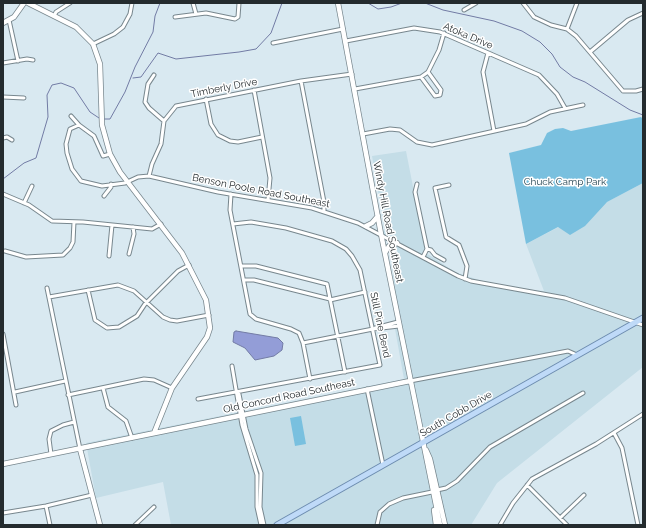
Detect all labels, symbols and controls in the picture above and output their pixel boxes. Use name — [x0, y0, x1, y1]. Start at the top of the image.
street label: Atoka Drive — [441, 20, 495, 52]
street label: Timberly Drive — [190, 76, 258, 100]
street label: Windy Hill Road Southeast — [370, 160, 406, 284]
street label: Benson Poole Road Southeast — [191, 172, 331, 210]
park label: Chuck Camp Park — [524, 176, 606, 188]
street label: Still Pine Bend — [367, 291, 393, 359]
street label: Old Concord Road Southeast — [222, 376, 356, 416]
street label: South Cobb Drive — [418, 388, 494, 440]

